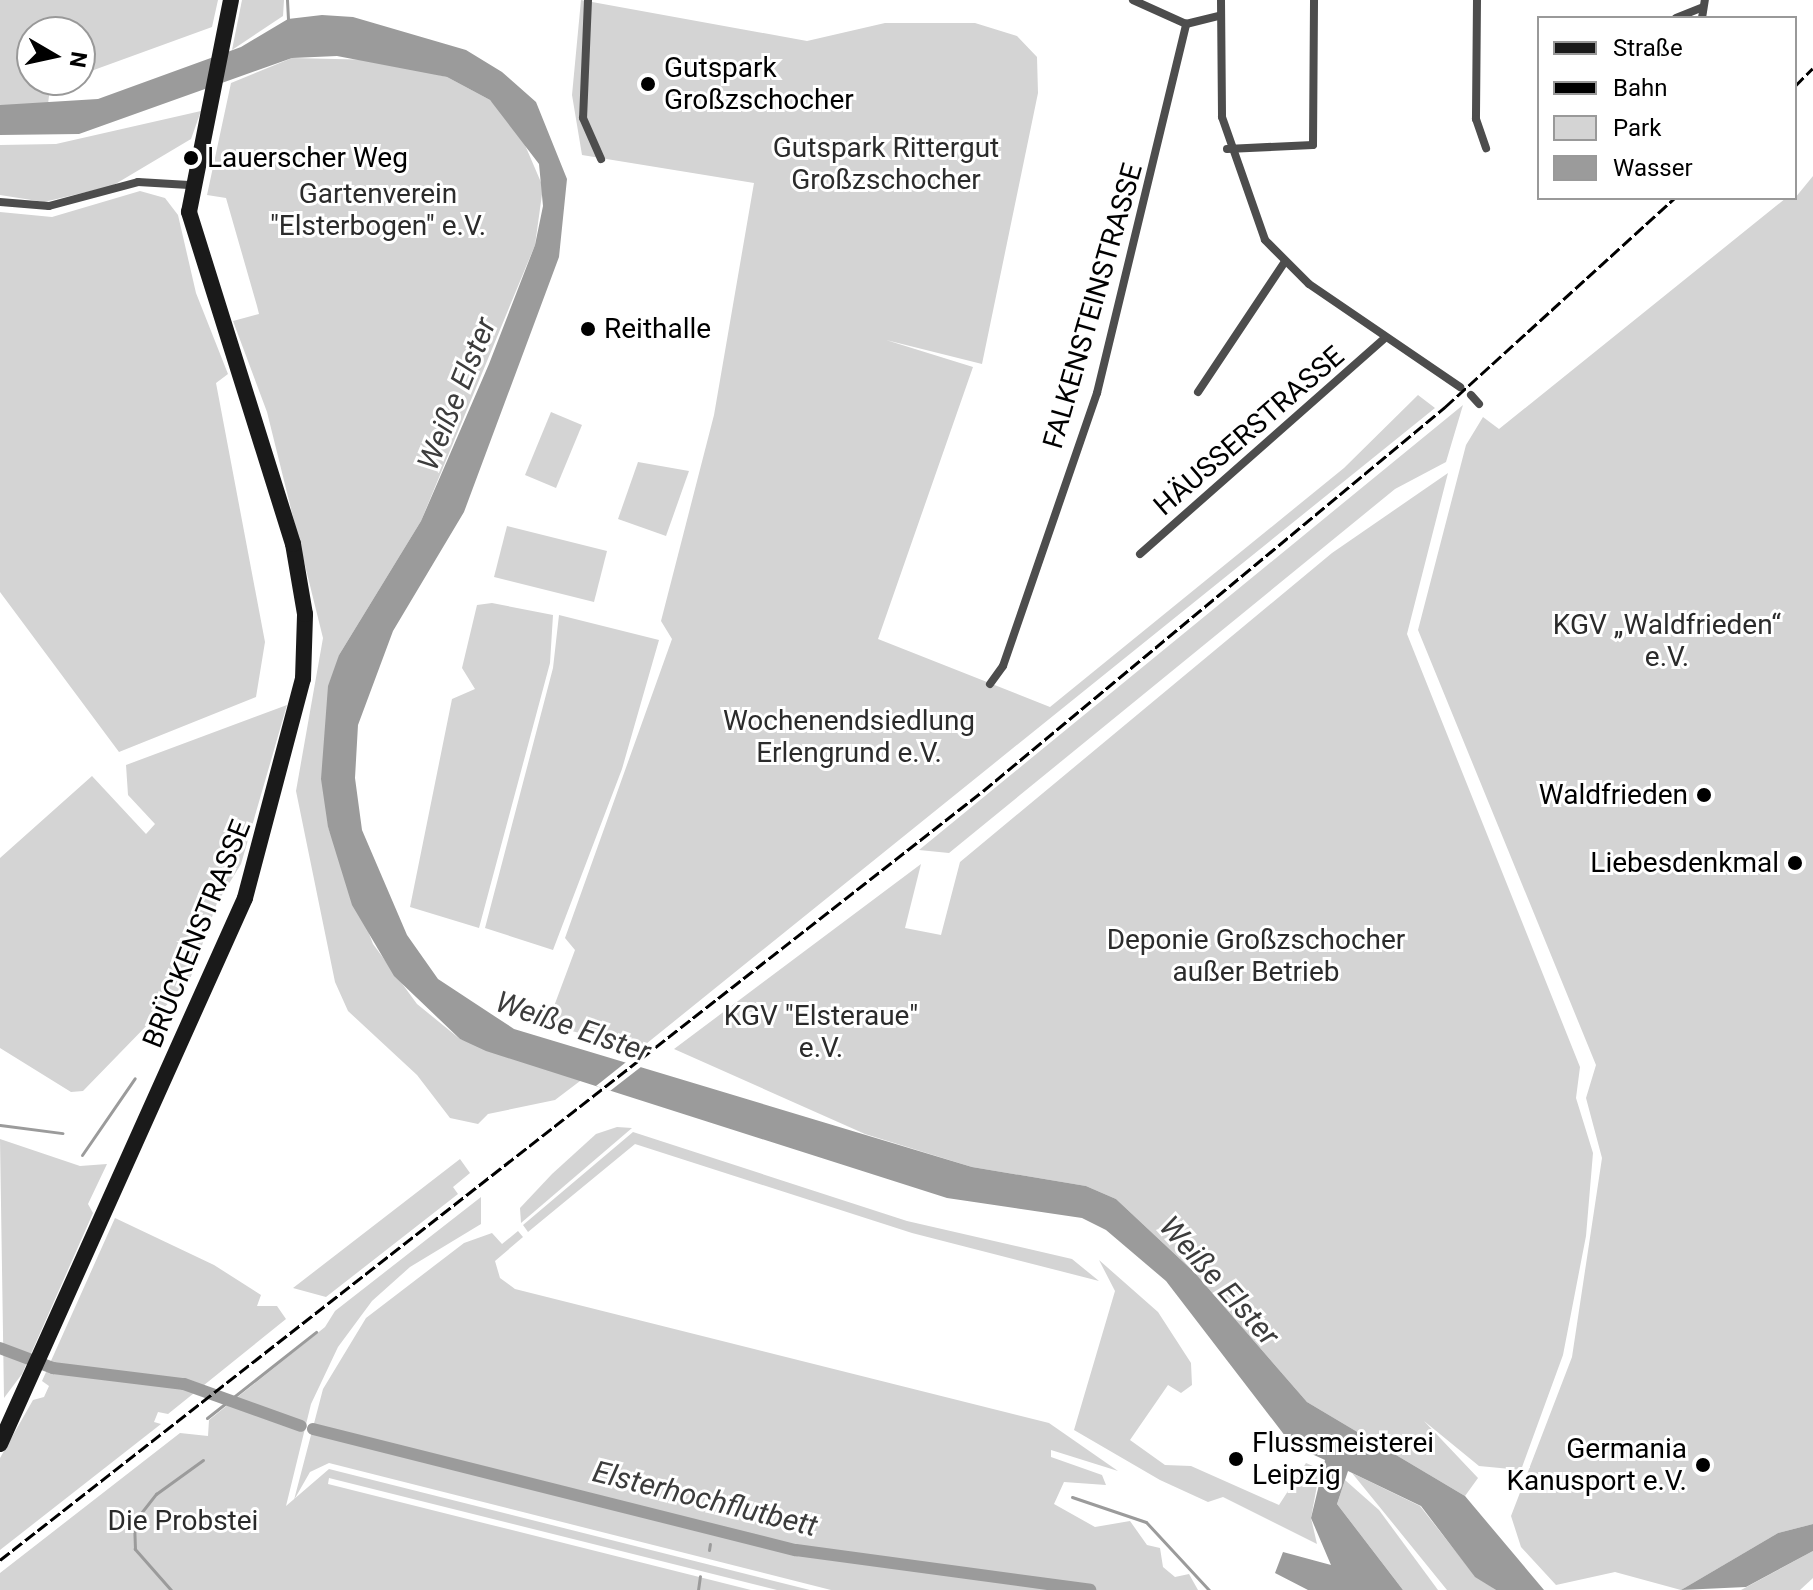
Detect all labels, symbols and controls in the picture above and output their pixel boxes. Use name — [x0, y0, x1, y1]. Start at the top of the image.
north arrow — [16, 16, 96, 96]
legend — [1537, 16, 1797, 200]
text: Straße — [1613, 34, 1683, 62]
text: N — [65, 50, 92, 69]
place label: Gutspark Großzschocher — [664, 51, 854, 117]
text: Bahn — [1613, 74, 1667, 102]
marker: Gutspark Großzschocher — [639, 75, 657, 93]
text: Park — [1613, 114, 1661, 142]
park label: Gutspark Rittergut Großzschocher — [773, 131, 999, 197]
place label: Lauerscher Weg — [207, 141, 408, 175]
marker: Lauerscher Weg — [182, 149, 200, 167]
text: Wasser — [1613, 154, 1693, 182]
street label: FALKENSTEINSTRASSE — [1036, 160, 1150, 452]
park label: Gartenverein "Elsterbogen" e.V. — [270, 177, 486, 243]
water label: Weiße Elster — [410, 312, 504, 476]
place label: Reithalle — [604, 312, 711, 346]
marker: Reithalle — [579, 320, 597, 338]
street label: HÄUSSERSTRASSE — [1147, 339, 1351, 523]
park label: KGV „Waldfrieden“ e.V. — [1553, 608, 1781, 674]
park label: Wochenendsiedlung Erlengrund e.V. — [723, 704, 975, 770]
place label: Waldfrieden — [1539, 778, 1688, 812]
marker: Waldfrieden — [1695, 786, 1713, 804]
street label: BRÜCKENSTRASSE — [136, 815, 258, 1053]
place label: Liebesdenkmal — [1590, 846, 1779, 880]
marker: Liebesdenkmal — [1786, 854, 1804, 872]
park label: Deponie Großzschocher außer Betrieb — [1107, 923, 1405, 989]
water label: Weiße Elster — [491, 984, 655, 1070]
park label: KGV "Elsteraue" e.V. — [724, 999, 918, 1065]
water label: Weiße Elster — [1152, 1209, 1286, 1353]
place label: Flussmeisterei Leipzig — [1252, 1426, 1434, 1492]
place label: Germania Kanusport e.V. — [1507, 1432, 1687, 1498]
marker: Flussmeisterei Leipzig — [1227, 1450, 1245, 1468]
water label: Elsterhochflutbett — [589, 1454, 821, 1544]
marker: Germania Kanusport e.V. — [1694, 1456, 1712, 1474]
park label: Die Probstei — [108, 1504, 258, 1538]

